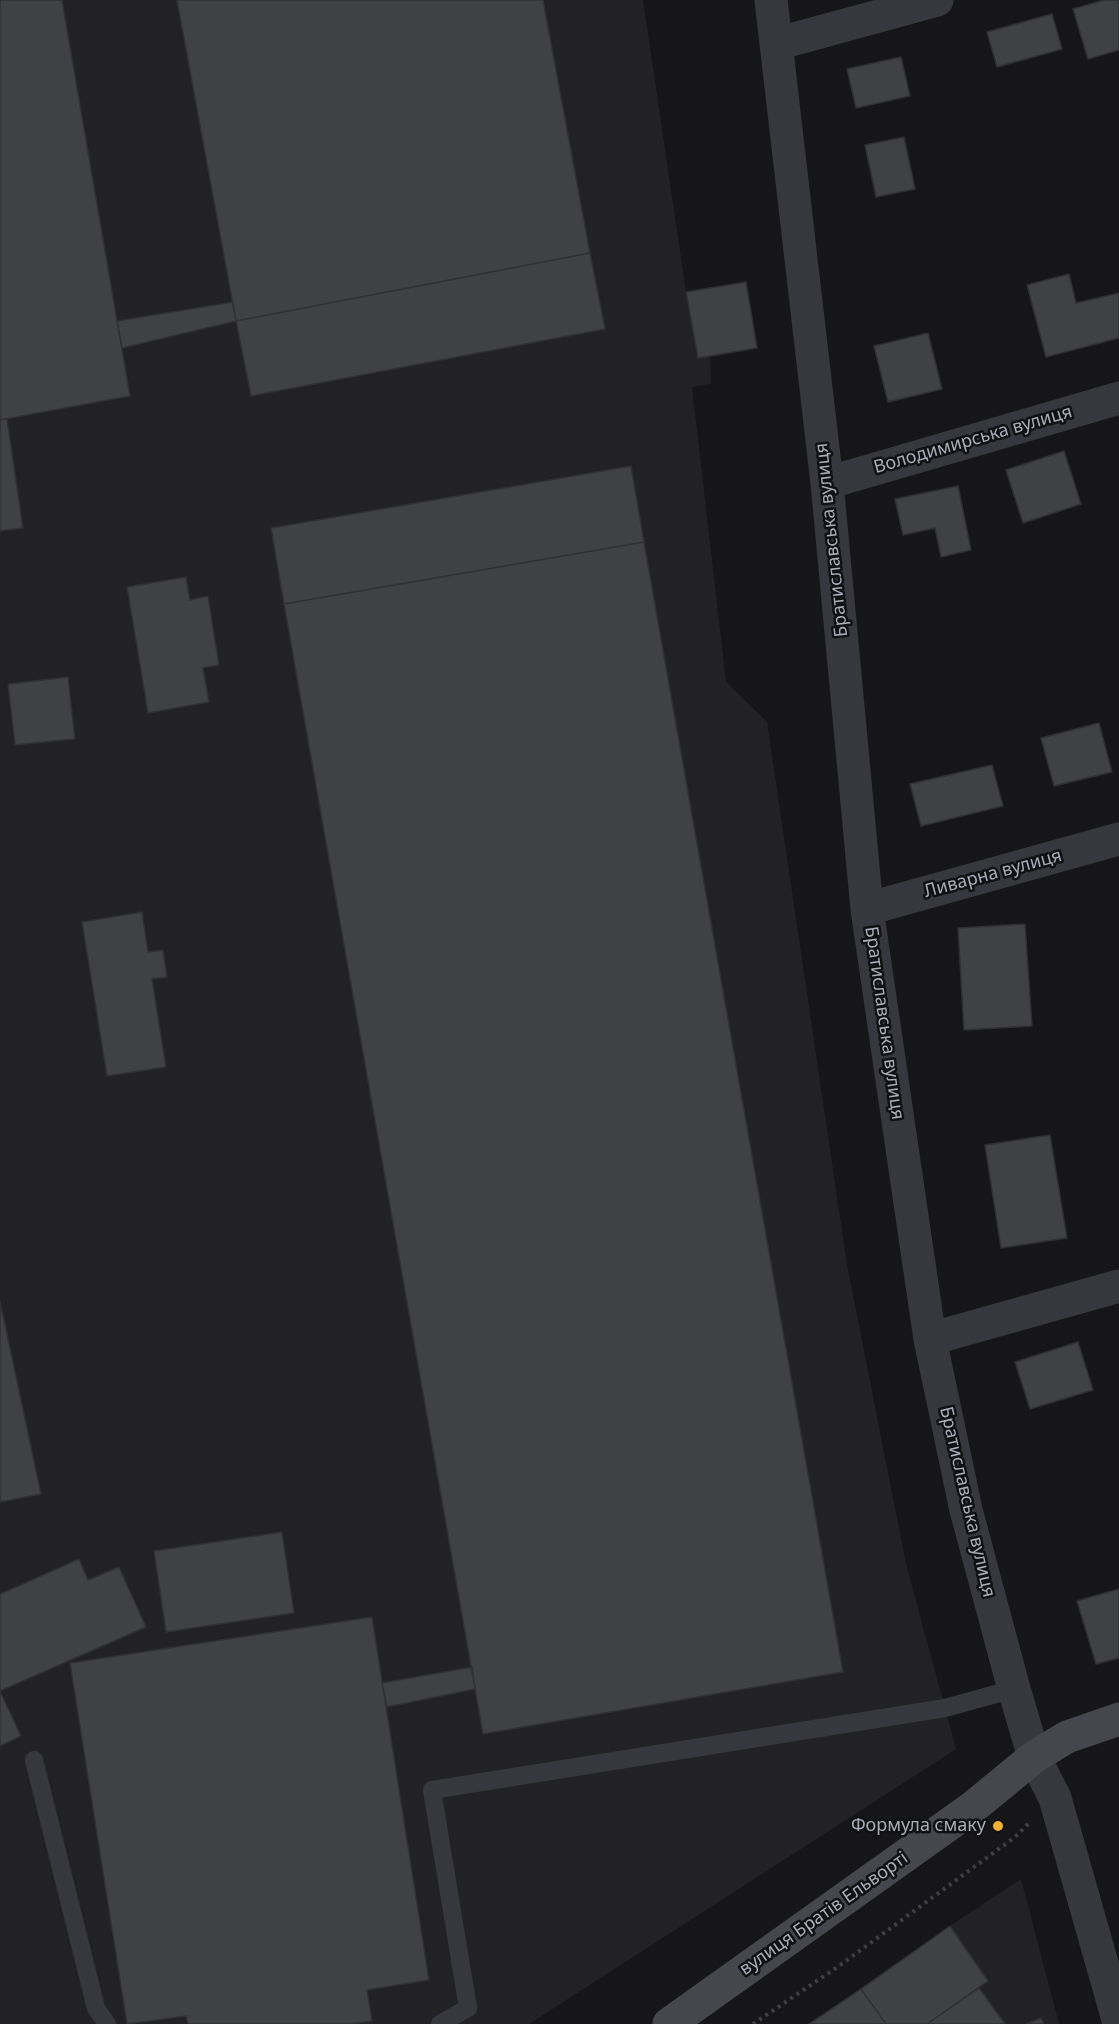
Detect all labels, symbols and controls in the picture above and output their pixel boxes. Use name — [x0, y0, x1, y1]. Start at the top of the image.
street label: Володимирська вулиця — [871, 401, 1075, 479]
street label: Братиславська вулиця — [811, 442, 853, 638]
street label: Ливарна вулиця — [922, 845, 1064, 903]
street label: Братиславська вулиця — [860, 925, 908, 1121]
street label: Братиславська вулиця — [935, 1405, 999, 1599]
place label: Формула смаку — [851, 1815, 986, 1837]
marker: Формула смаку — [991, 1819, 1005, 1833]
street label: вулиця Братів Ельворті — [736, 1848, 912, 1980]

